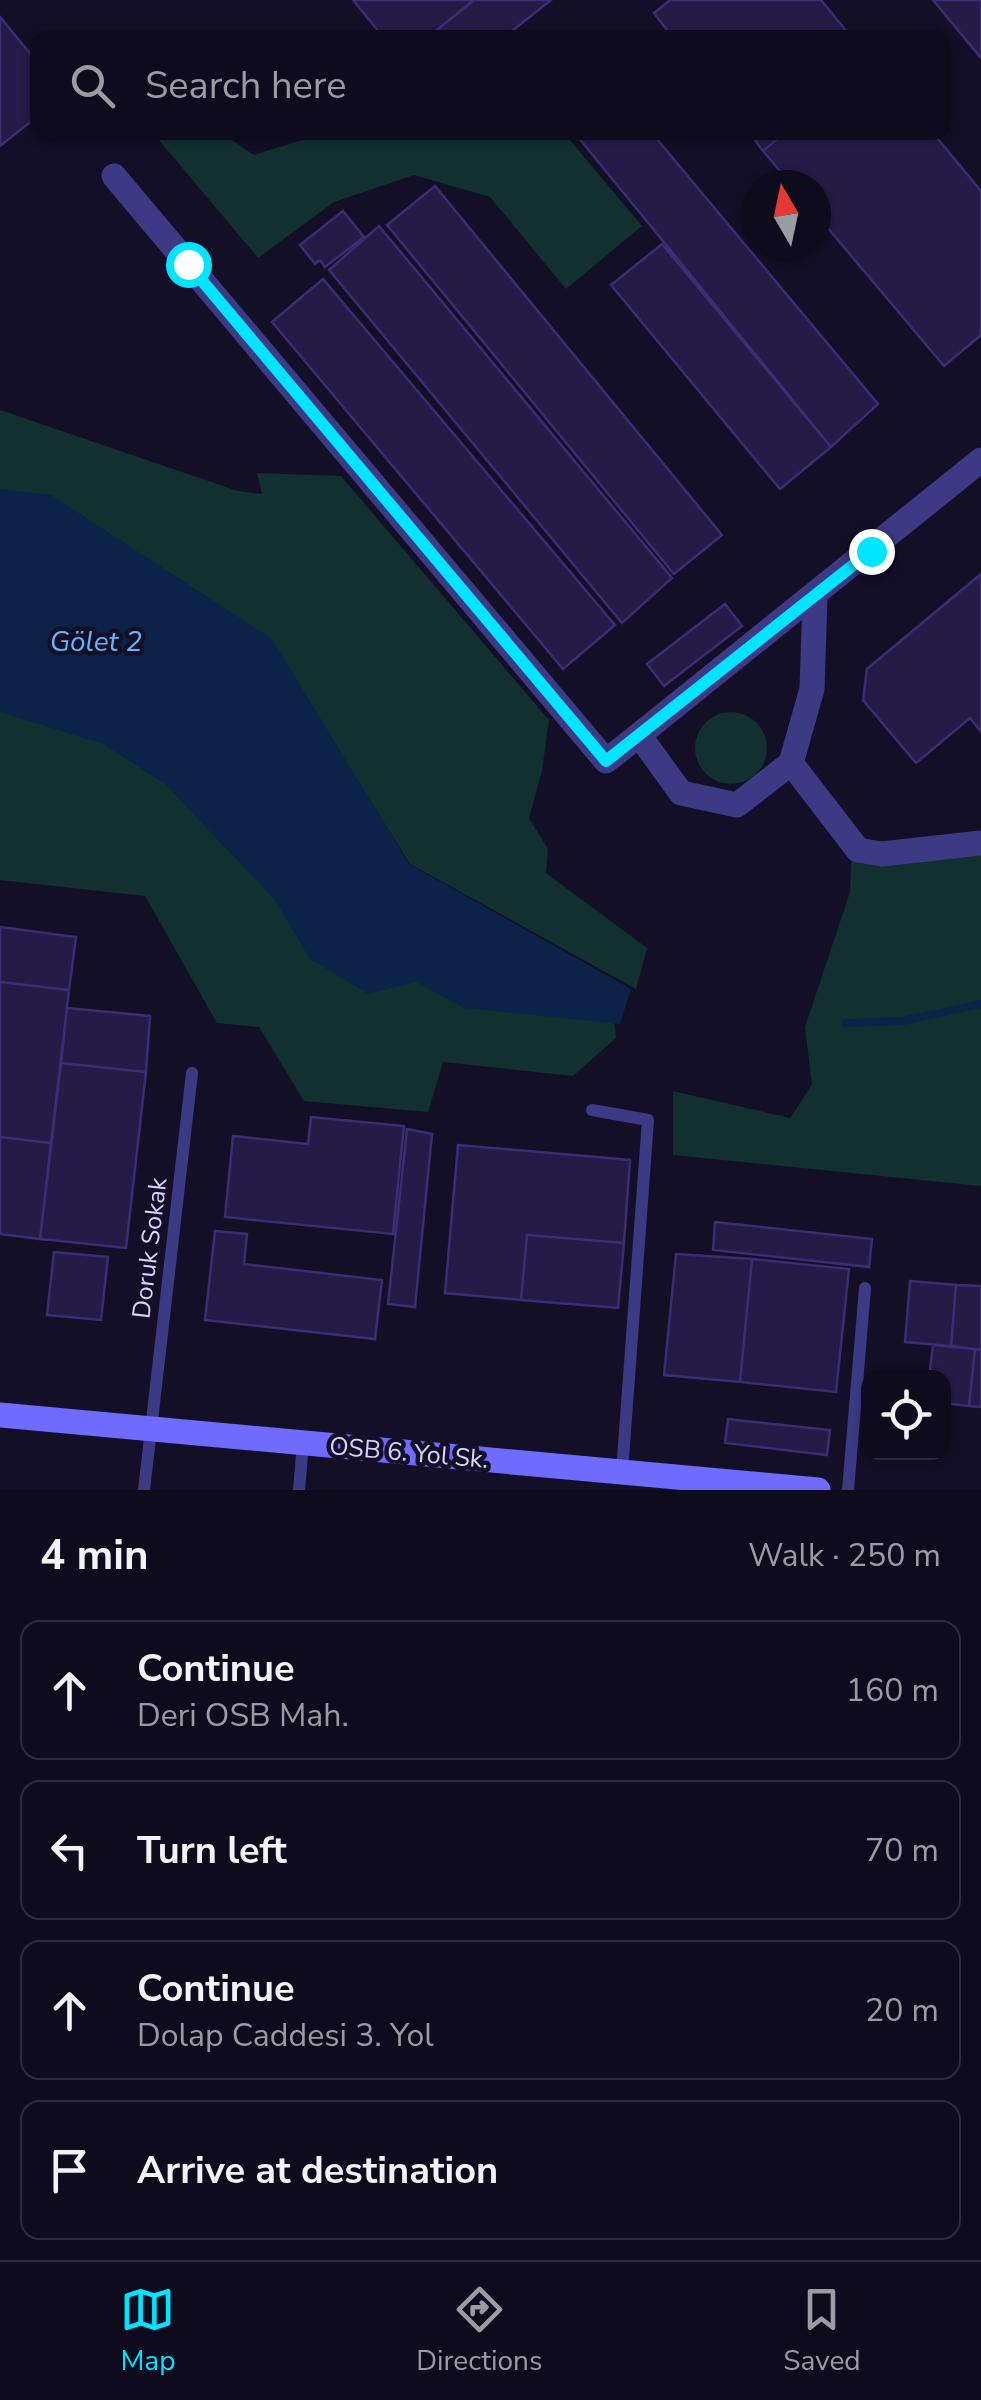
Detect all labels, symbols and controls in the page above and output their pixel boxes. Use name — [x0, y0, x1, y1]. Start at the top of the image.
search box — [30, 30, 951, 140]
icon: search — [65, 58, 120, 113]
text: Search here — [145, 60, 346, 111]
north arrow — [741, 170, 831, 260]
route start — [166, 242, 212, 288]
route end — [849, 529, 895, 575]
water label: Gölet 2 — [50, 623, 142, 661]
street label: Doruk Sokak — [124, 1175, 176, 1321]
map controls — [861, 1370, 951, 1460]
button: locate — [861, 1370, 951, 1460]
street label: OSB 6. Yol Sk. — [328, 1429, 490, 1477]
text: 4 min — [40, 1527, 149, 1584]
text: Walk · 250 m — [748, 1534, 941, 1577]
text: Continue — [137, 1643, 295, 1694]
icon: ahead — [42, 1663, 97, 1718]
text: 160 m — [846, 1669, 939, 1712]
text: Deri OSB Mah. — [137, 1694, 349, 1737]
icon: left — [42, 1823, 97, 1878]
text: Turn left — [137, 1825, 287, 1876]
text: 70 m — [865, 1829, 939, 1872]
text: Continue — [137, 1963, 295, 2014]
icon: ahead — [42, 1983, 97, 2038]
text: 20 m — [865, 1989, 939, 2032]
text: Dolap Caddesi 3. Yol — [137, 2014, 434, 2057]
icon: arrive — [42, 2143, 97, 2198]
text: Arrive at destination — [137, 2145, 498, 2196]
tab: Map — [120, 2282, 175, 2380]
tab: Directions — [416, 2282, 542, 2380]
tab: Saved — [783, 2282, 861, 2380]

